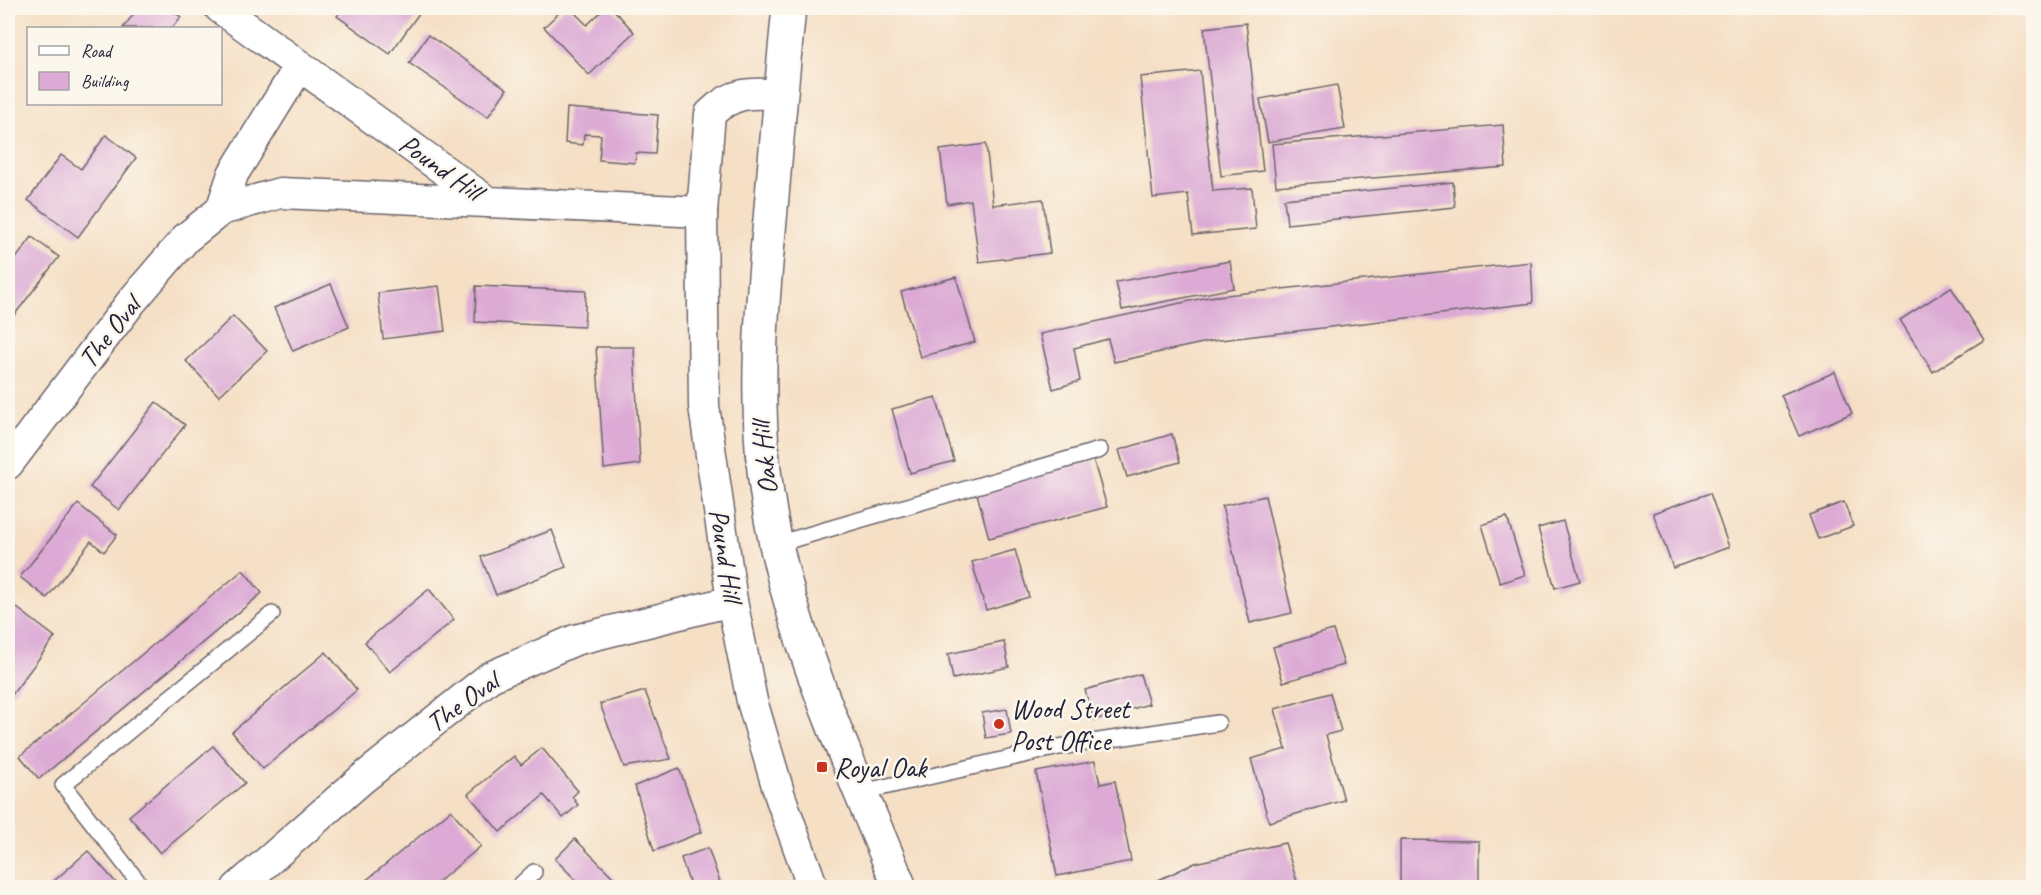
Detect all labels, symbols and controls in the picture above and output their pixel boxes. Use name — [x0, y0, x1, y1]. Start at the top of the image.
legend — [27, 27, 222, 105]
text: Road — [81, 40, 114, 62]
text: Building — [81, 70, 130, 92]
street label: Pound Hill — [393, 126, 494, 211]
street label: The Oval — [70, 285, 151, 375]
street label: Oak Hill — [742, 414, 785, 496]
street label: Pound Hill — [701, 506, 751, 609]
street label: The Oval — [419, 661, 509, 740]
place label: Wood Street Post Office — [1011, 691, 1132, 758]
marker: Wood Street Post Office — [992, 717, 1006, 731]
place label: Royal Oak — [834, 750, 928, 785]
marker: Royal Oak — [815, 760, 829, 774]

